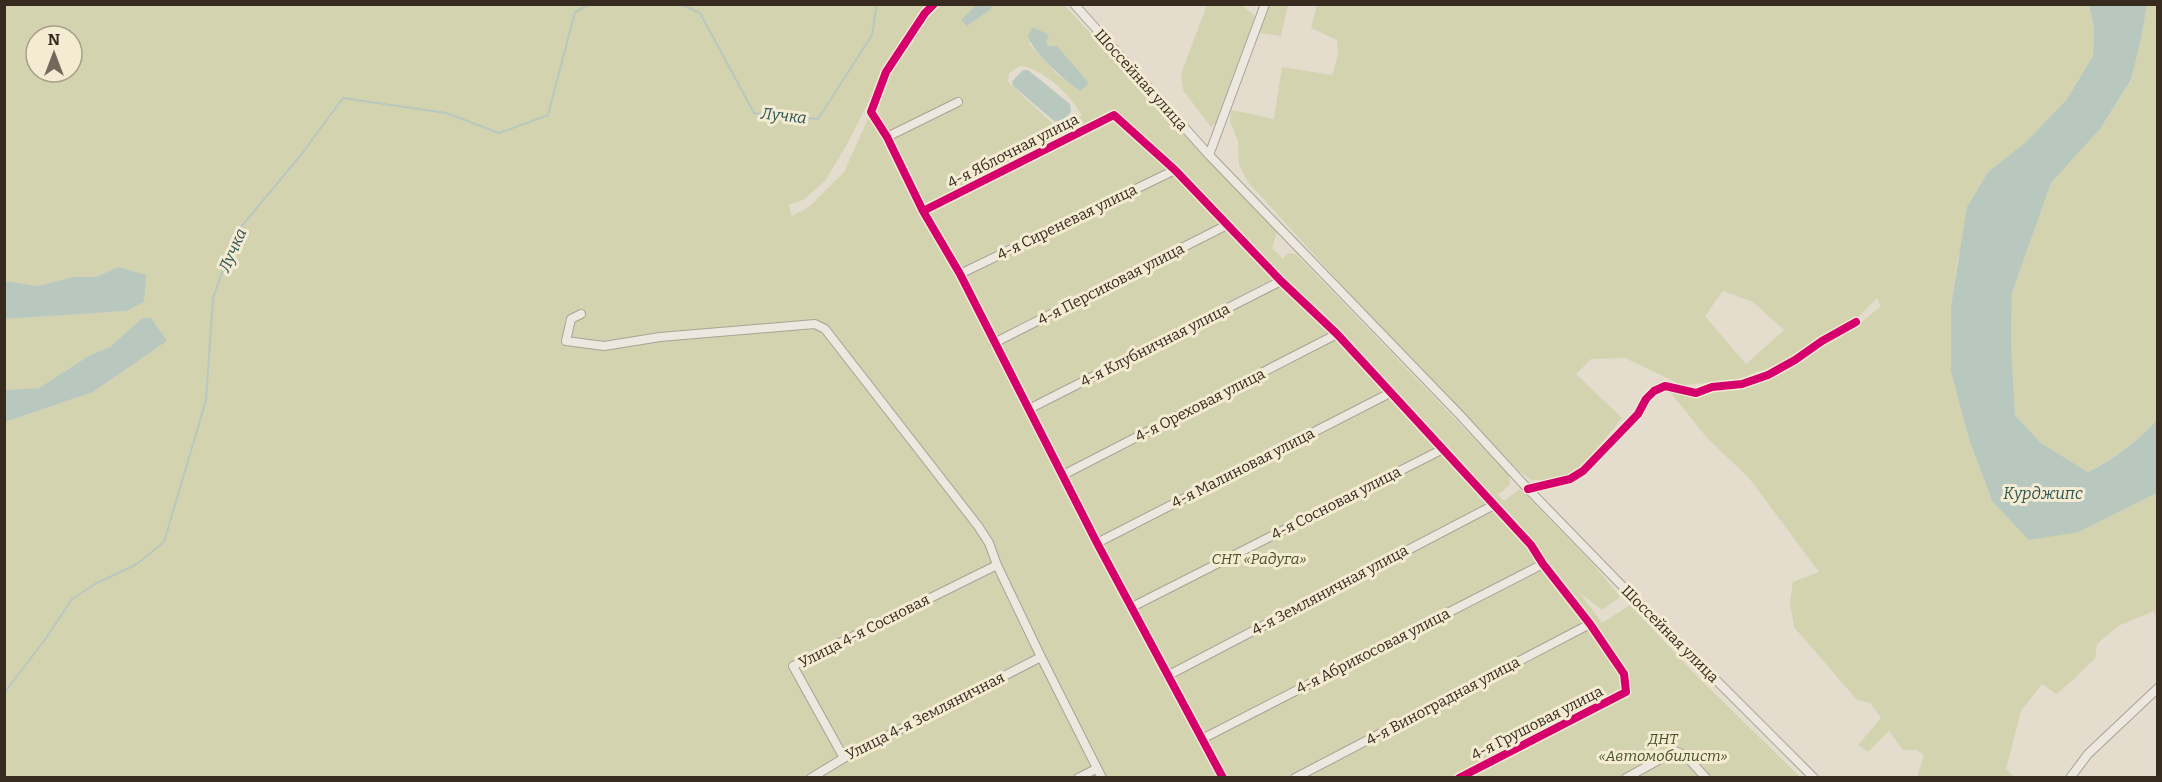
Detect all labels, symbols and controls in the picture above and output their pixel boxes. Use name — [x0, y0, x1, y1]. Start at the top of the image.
north arrow — [24, 24, 84, 84]
street label: Шоссейная улица — [1091, 26, 1191, 134]
text: N — [48, 30, 60, 49]
water label: Лучка — [759, 104, 808, 127]
street label: 4-я Яблочная улица — [944, 110, 1082, 192]
street label: 4-я Сиреневая улица — [994, 180, 1140, 264]
water label: Лучка — [214, 225, 250, 276]
street label: 4-я Персиковая улица — [1035, 239, 1187, 329]
street label: 4-я Клубничная улица — [1077, 299, 1233, 391]
street label: 4-я Ореховая улица — [1132, 365, 1268, 445]
street label: 4-я Малиновая улица — [1169, 424, 1317, 512]
street label: 4-я Сосновая улица — [1268, 463, 1404, 543]
water label: Курджипс — [2003, 484, 2083, 503]
street label: 4-я Земляничная улица — [1249, 541, 1411, 639]
park label: СНТ «Радуга» — [1211, 550, 1307, 568]
street label: Шоссейная улица — [1618, 582, 1722, 686]
street label: Улица 4-я Сосновая — [796, 590, 932, 672]
street label: 4-я Абрикосовая улица — [1293, 604, 1453, 698]
street label: 4-я Виноградная улица — [1363, 653, 1523, 749]
street label: Улица 4-я Земляничная — [843, 668, 1007, 764]
street label: 4-я Грушовая улица — [1468, 682, 1606, 764]
park label: ДНТ «Автомобилист» — [1598, 730, 1728, 765]

